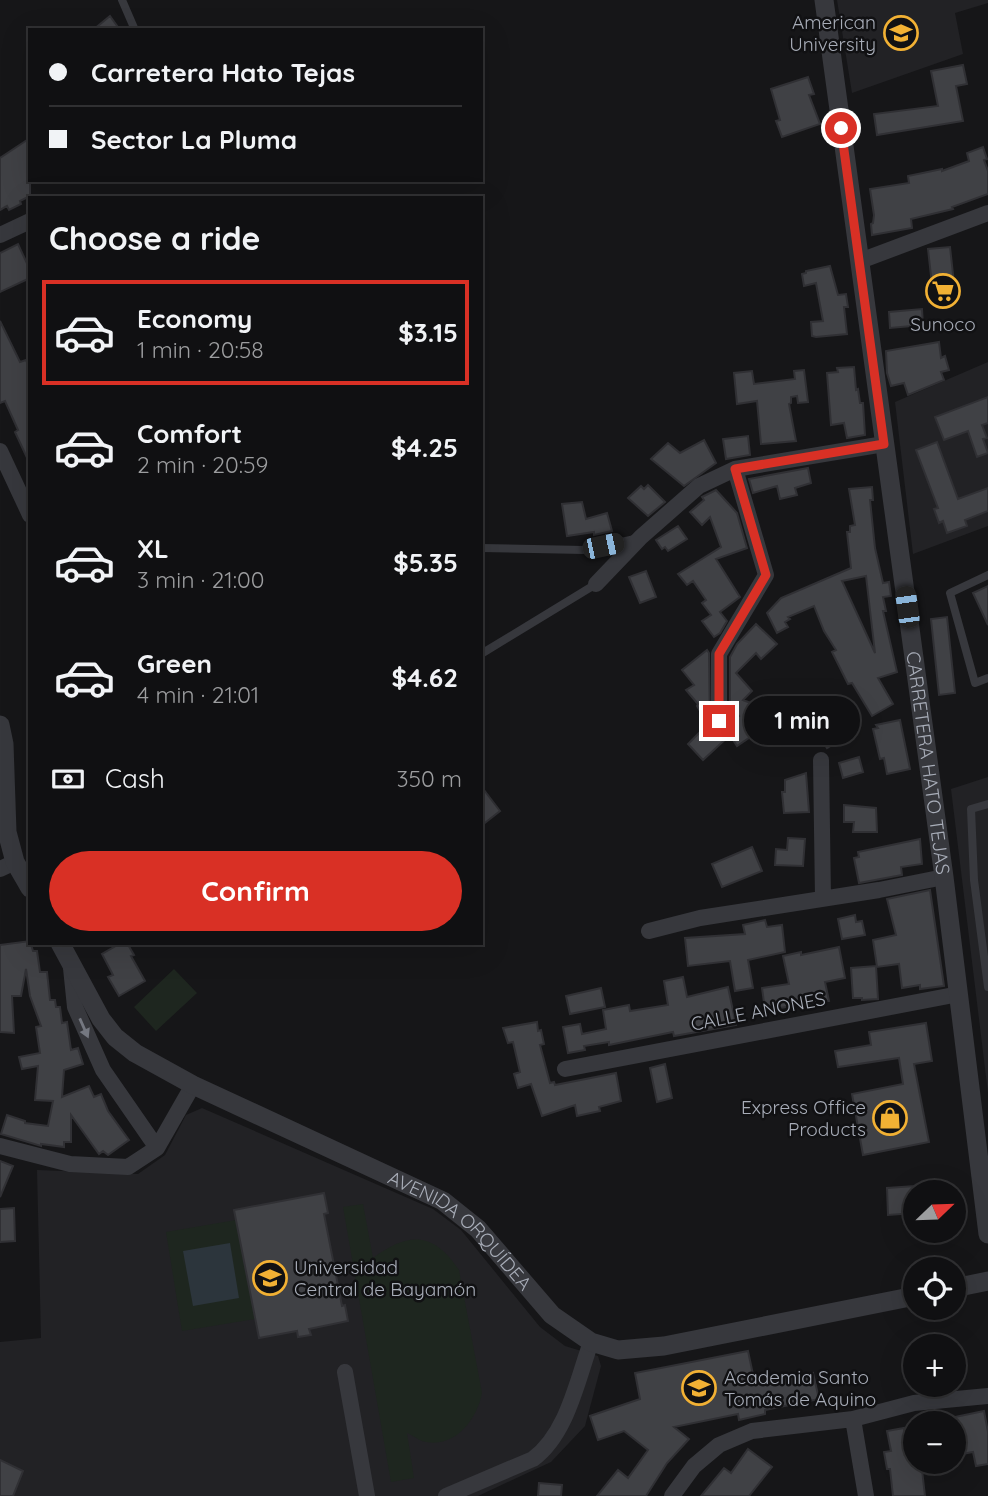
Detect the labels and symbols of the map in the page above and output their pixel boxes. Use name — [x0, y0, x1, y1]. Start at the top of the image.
place label: American University — [789, 10, 876, 56]
school or university icon: American University — [882, 14, 920, 52]
route start — [825, 112, 857, 144]
supermarket icon: Sunoco — [924, 272, 962, 310]
place label: Sunoco — [910, 312, 976, 336]
car — [581, 531, 626, 561]
car — [894, 585, 921, 629]
street label: CARRETERA HATO TEJAS — [901, 650, 956, 876]
callout: 1 min — [744, 696, 859, 746]
route end — [703, 705, 735, 737]
street label: CALLE ANONES — [689, 986, 827, 1036]
one-way arrow — [78, 1018, 90, 1038]
place label: Express Office Products — [741, 1095, 866, 1141]
shop icon: Express Office Products — [871, 1099, 909, 1137]
street label: AVENIDA ORQUÍDEA — [385, 1165, 537, 1295]
north arrow — [903, 1180, 966, 1242]
place label: Universidad Central de Bayamón — [294, 1255, 476, 1301]
school or university icon: Universidad Central de Bayamón — [251, 1259, 289, 1297]
place label: Academia Santo Tomás de Aquino — [724, 1365, 876, 1411]
school or university icon: Academia Santo Tomás de Aquino — [680, 1369, 718, 1407]

